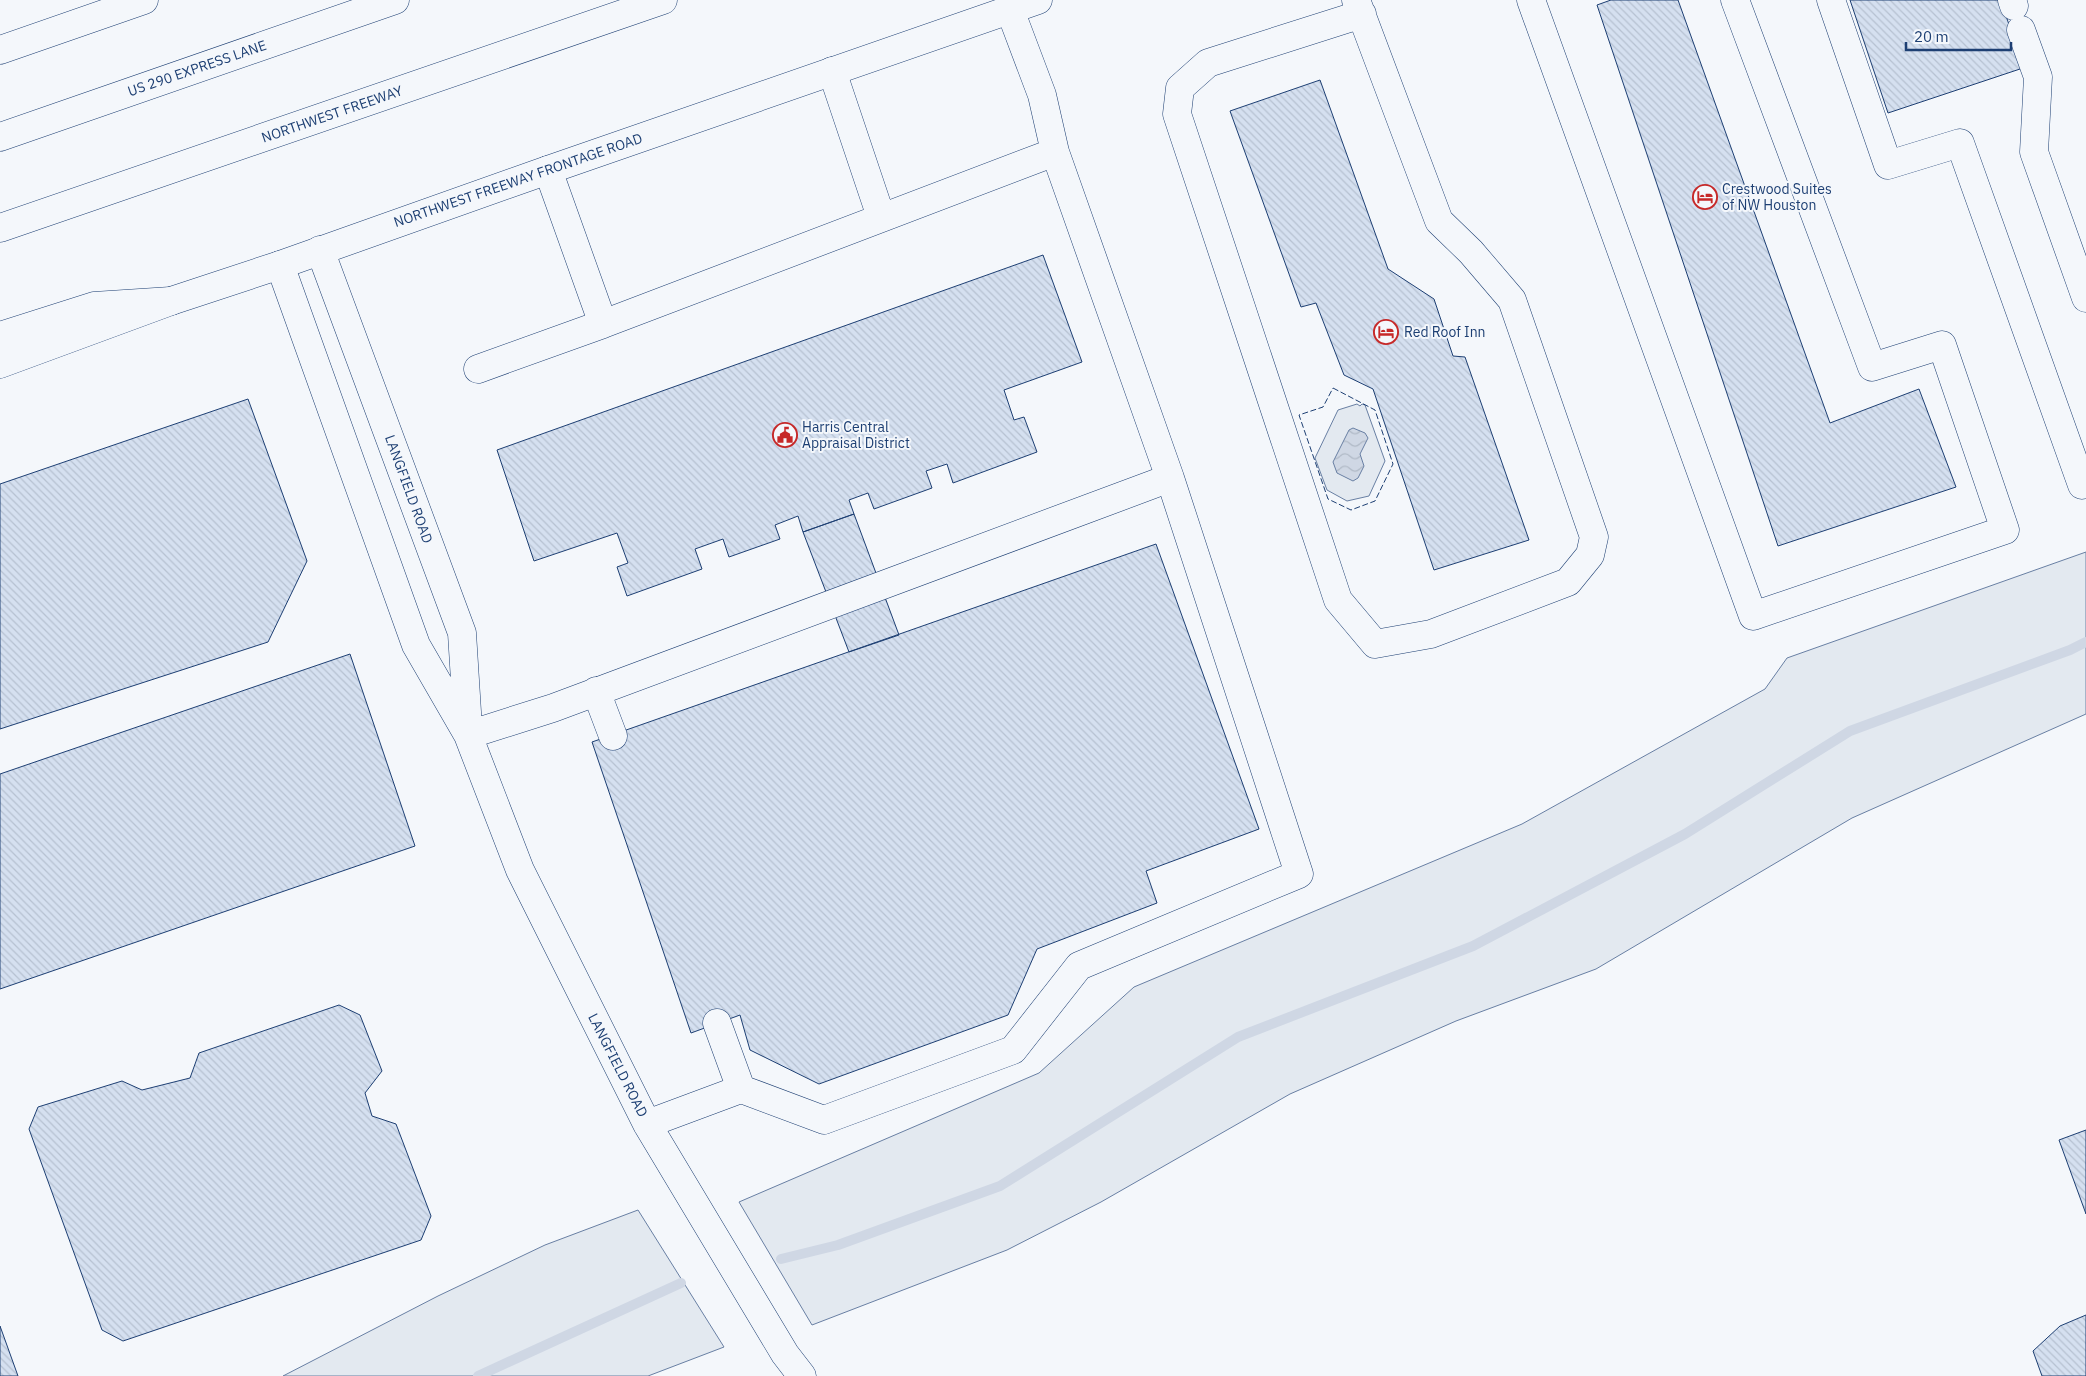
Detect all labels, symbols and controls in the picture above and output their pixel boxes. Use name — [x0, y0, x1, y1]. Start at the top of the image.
scale bar — [1906, 20, 2011, 52]
text: 20 m — [1914, 27, 1949, 46]
street label: US 290 EXPRESS LANE — [125, 36, 269, 100]
street label: NORTHWEST FREEWAY — [259, 81, 406, 147]
street label: NORTHWEST FREEWAY FRONTAGE ROAD — [391, 129, 645, 231]
place label: Crestwood Suites of NW Houston — [1722, 180, 1832, 214]
hotel icon: Crestwood Suites of NW Houston — [1692, 184, 1718, 210]
hotel icon: Red Roof Inn — [1373, 319, 1399, 345]
place label: Red Roof Inn — [1404, 323, 1486, 341]
place label: Harris Central Appraisal District — [802, 418, 910, 452]
public building icon: Harris Central Appraisal District — [772, 422, 798, 448]
street label: LANGFIELD ROAD — [381, 432, 437, 546]
street label: LANGFIELD ROAD — [584, 1010, 652, 1120]

